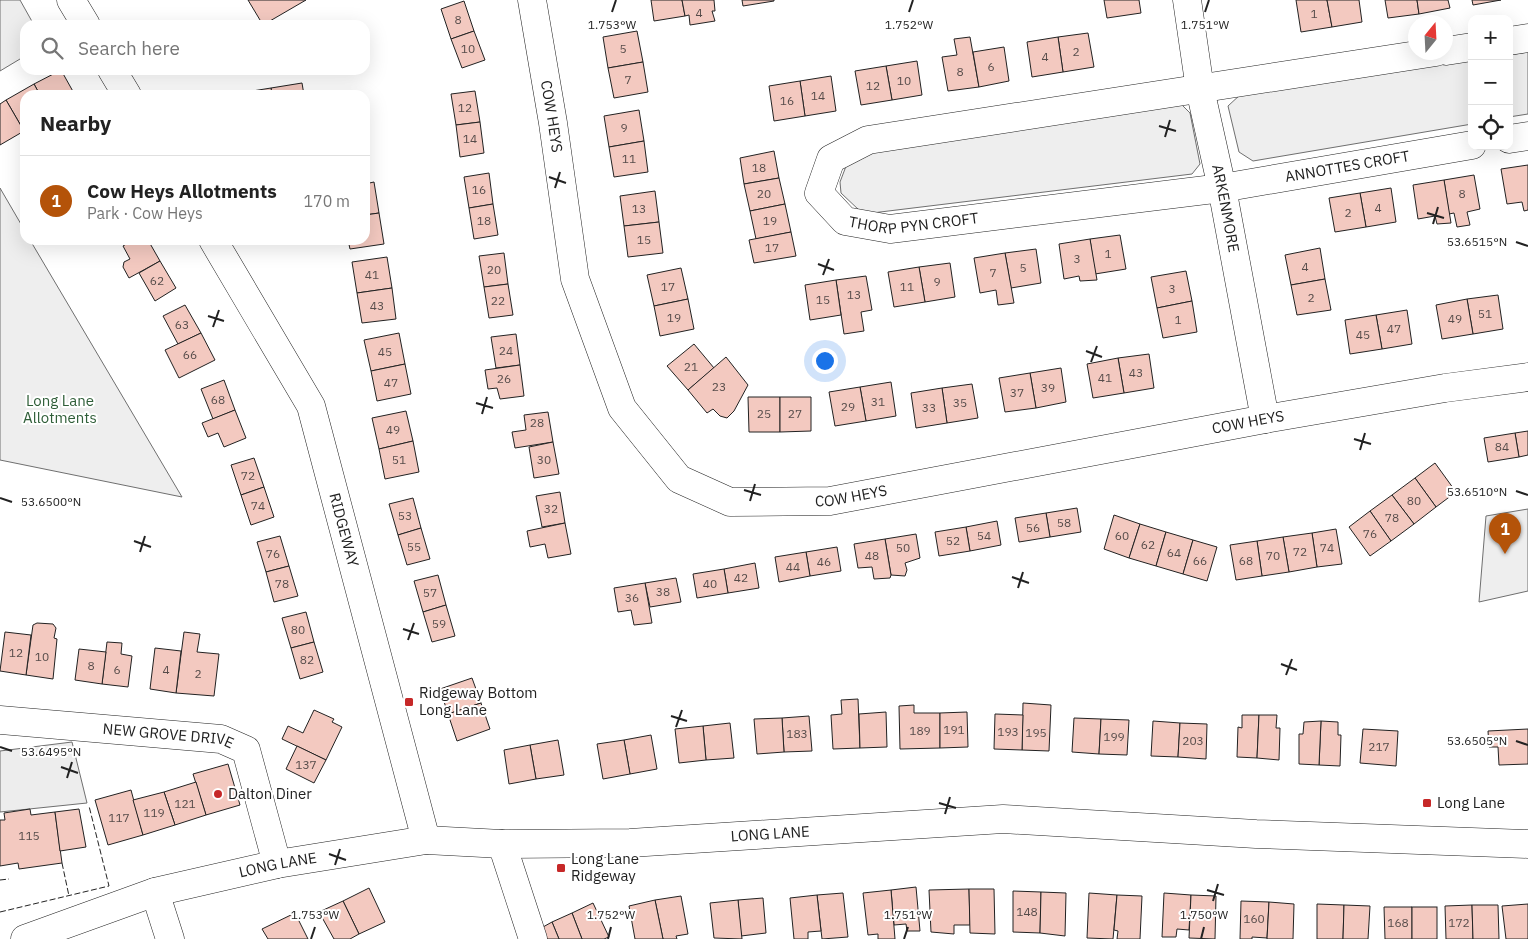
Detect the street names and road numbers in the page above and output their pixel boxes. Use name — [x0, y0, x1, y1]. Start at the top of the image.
street label: COW HEYS — [537, 79, 567, 154]
street label: ANNOTTES CROFT — [1283, 146, 1411, 186]
street label: ARKENMORE — [1208, 162, 1244, 254]
street label: THORP PYN CROFT — [847, 208, 980, 238]
street label: COW HEYS — [1210, 406, 1285, 438]
street label: COW HEYS — [815, 480, 889, 510]
street label: RIDGEWAY — [325, 491, 363, 569]
street label: NEW GROVE DRIVE — [102, 719, 237, 752]
street label: LONG LANE — [730, 821, 810, 845]
street label: LONG LANE — [237, 848, 318, 881]

